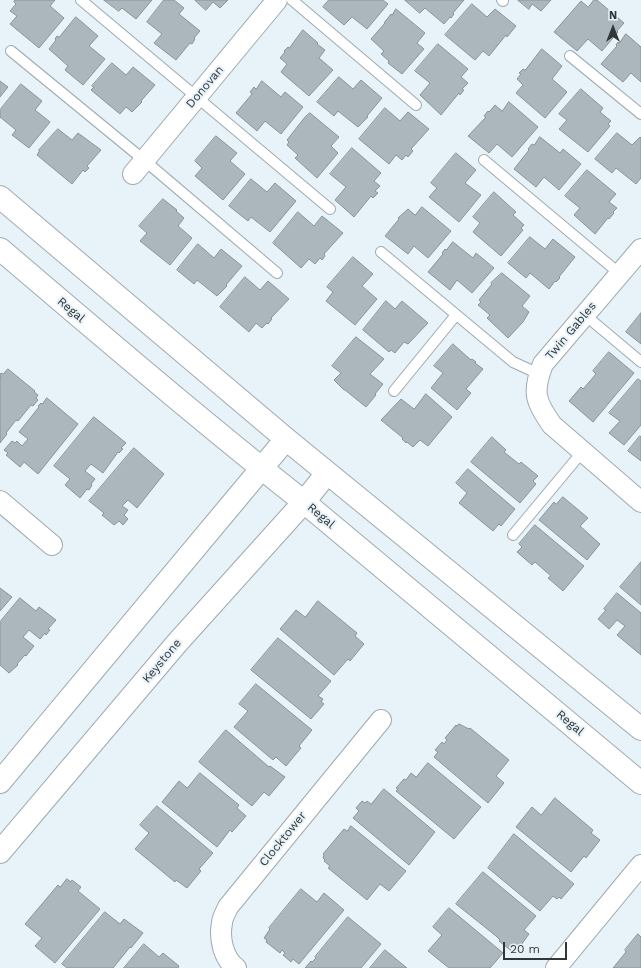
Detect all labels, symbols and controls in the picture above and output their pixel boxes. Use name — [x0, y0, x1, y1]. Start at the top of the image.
north arrow — [593, 8, 633, 48]
text: N — [609, 9, 617, 22]
street label: Donovan — [183, 63, 227, 111]
street label: Regal — [54, 294, 88, 326]
street label: Twin Gables — [543, 299, 599, 363]
street label: Regal — [304, 500, 338, 532]
street label: Keystone — [139, 636, 185, 686]
street label: Regal — [553, 707, 587, 739]
street label: Clocktower — [257, 809, 309, 869]
scale bar — [505, 934, 569, 960]
text: 20 m — [510, 942, 540, 956]

